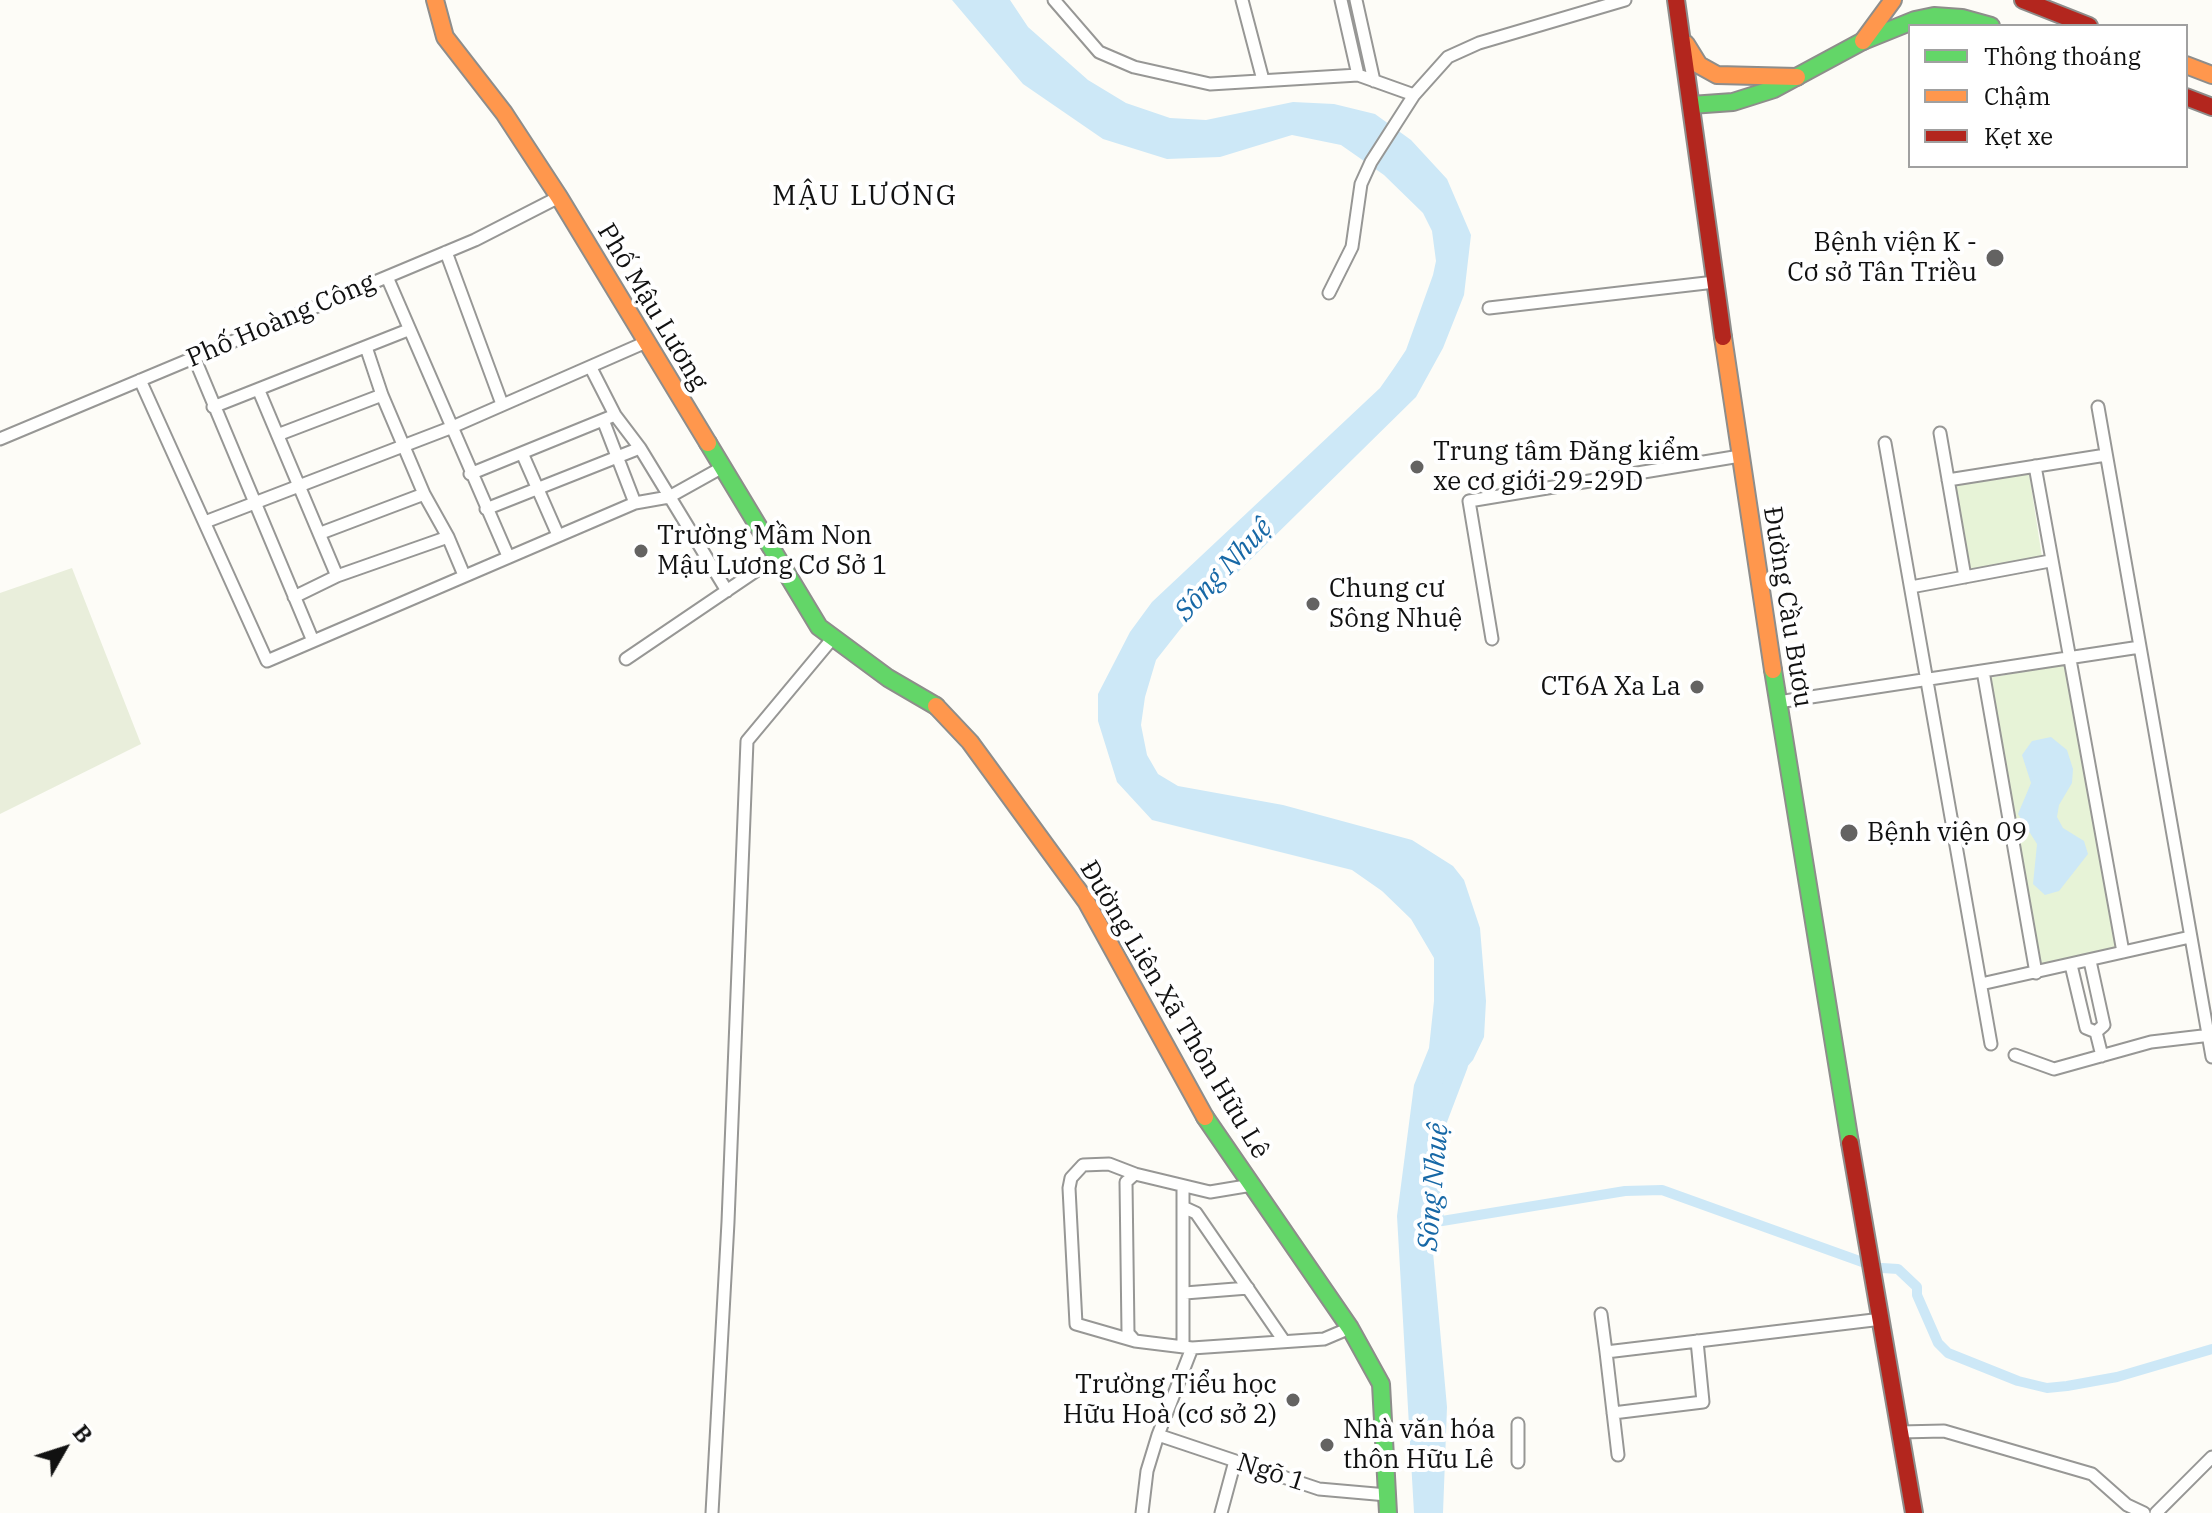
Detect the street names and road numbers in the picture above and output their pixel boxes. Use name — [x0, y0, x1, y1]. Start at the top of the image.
street label: Phố Mậu Lương — [590, 218, 714, 396]
street label: Phố Hoàng Công — [182, 267, 380, 375]
street label: Đường Cầu Bươu — [1756, 504, 1818, 710]
street label: Đường Liên Xã Thôn Hữu Lê — [1073, 855, 1275, 1165]
street label: Ngõ 1 — [1233, 1447, 1309, 1499]

